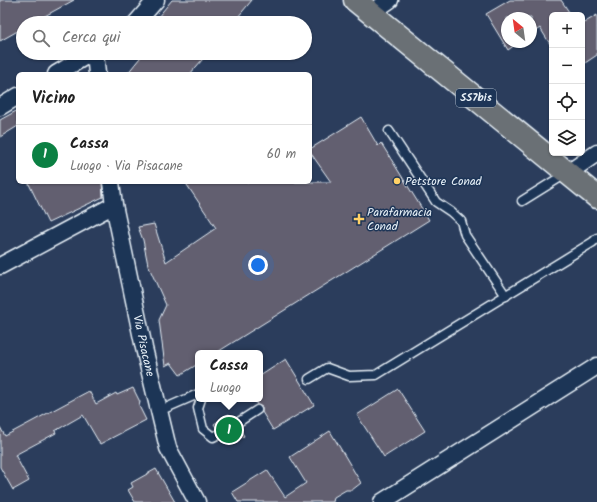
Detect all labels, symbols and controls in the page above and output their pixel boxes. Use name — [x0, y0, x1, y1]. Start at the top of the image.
north arrow — [501, 12, 537, 48]
map controls — [549, 12, 585, 156]
button: + — [549, 12, 585, 48]
search box — [16, 16, 312, 60]
text: Cerca qui — [62, 26, 120, 50]
icon: search — [30, 27, 52, 49]
button: − — [549, 48, 585, 84]
button: locate — [549, 84, 585, 120]
text: Vicino — [32, 85, 75, 112]
road number: SS7bis — [456, 89, 496, 107]
button: layers — [549, 120, 585, 156]
text: Cassa — [70, 132, 109, 156]
text: 1 — [43, 144, 47, 165]
text: 60 m — [267, 144, 296, 165]
text: Luogo · Via Pisacane — [70, 156, 183, 177]
place label: Petstore Conad — [405, 172, 483, 191]
marker: Petstore Conad — [392, 176, 402, 186]
place label: Parafarmacia Conad — [367, 203, 432, 236]
marker: Parafarmacia Conad — [354, 214, 364, 224]
your location — [248, 255, 268, 275]
street label: Via Pisacane — [128, 313, 160, 379]
popup — [195, 350, 263, 402]
text: Cassa — [210, 354, 248, 378]
text: Luogo — [210, 378, 241, 399]
pin: 1 — [216, 415, 242, 445]

